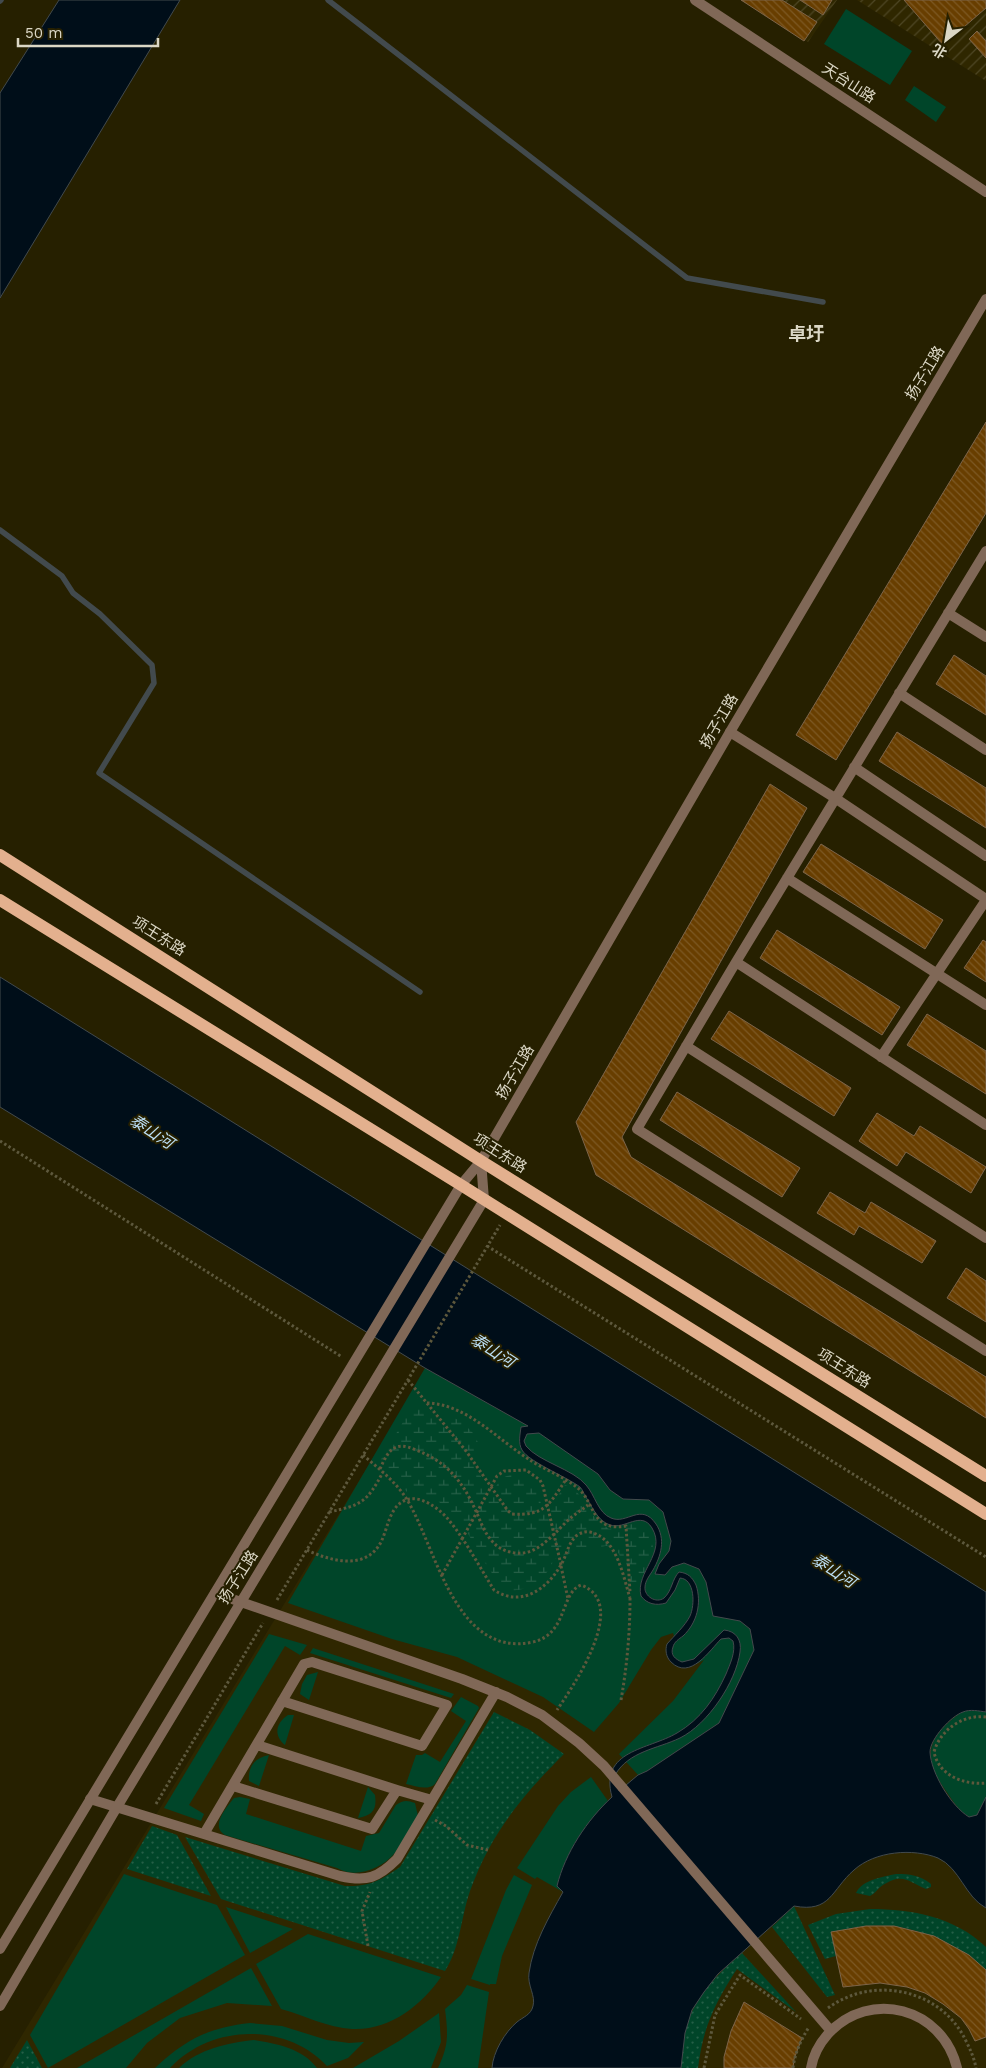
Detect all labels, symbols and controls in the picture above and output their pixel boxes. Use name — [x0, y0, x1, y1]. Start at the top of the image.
scale bar — [18, 15, 158, 47]
north arrow — [921, 15, 971, 65]
text: 50 m — [25, 24, 62, 42]
text: 北 — [929, 41, 949, 62]
street label: 天台山路 — [819, 59, 879, 107]
district label: 卓圩 — [788, 323, 824, 344]
street label: 扬子江路 — [902, 343, 948, 403]
street label: 扬子江路 — [696, 691, 742, 751]
street label: 项王东路 — [129, 912, 189, 960]
street label: 扬子江路 — [492, 1042, 538, 1102]
water label: 泰山河 — [126, 1110, 180, 1154]
street label: 项王东路 — [470, 1129, 530, 1177]
water label: 泰山河 — [467, 1329, 521, 1373]
street label: 项王东路 — [814, 1344, 874, 1392]
street label: 扬子江路 — [214, 1547, 262, 1607]
water label: 泰山河 — [808, 1549, 862, 1593]

